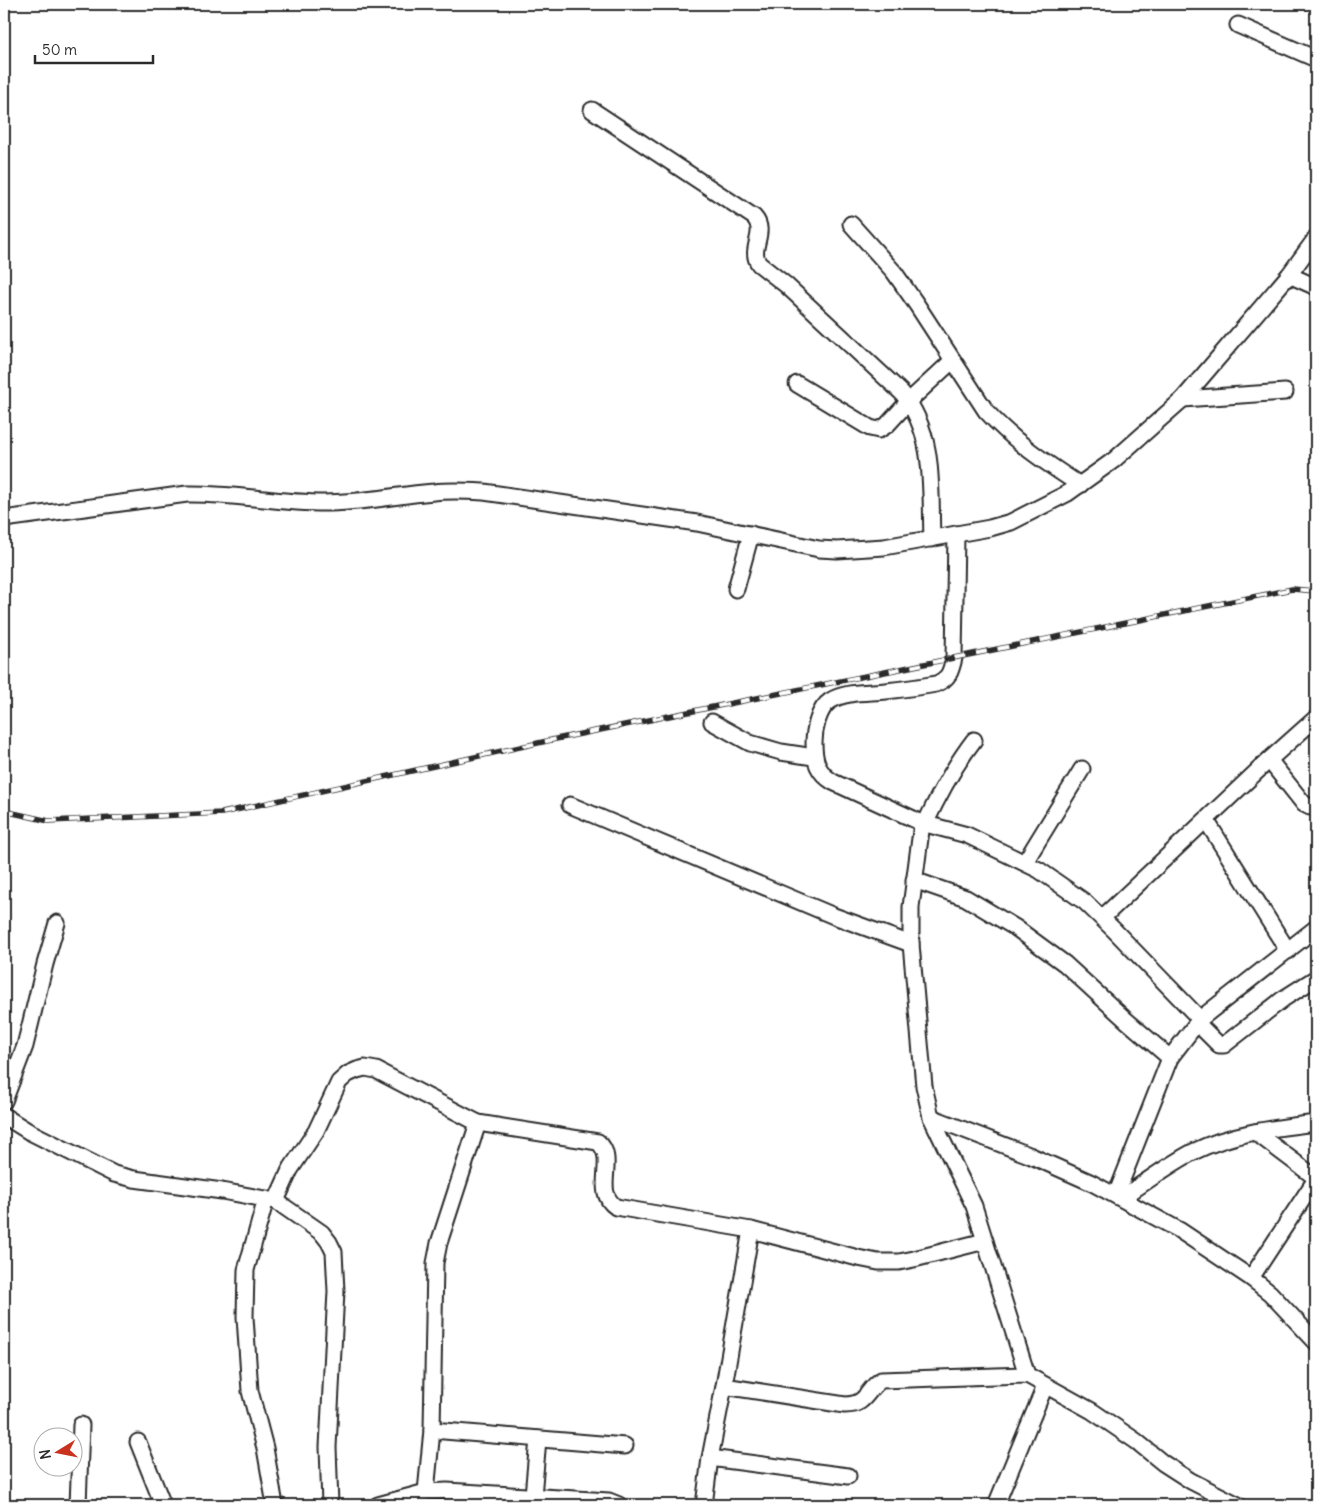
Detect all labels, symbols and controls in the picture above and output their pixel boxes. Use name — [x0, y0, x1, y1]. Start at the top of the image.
scale bar — [35, 32, 152, 64]
text: 50 m — [42, 40, 77, 59]
north arrow — [32, 1426, 82, 1476]
text: N — [35, 1448, 55, 1461]

